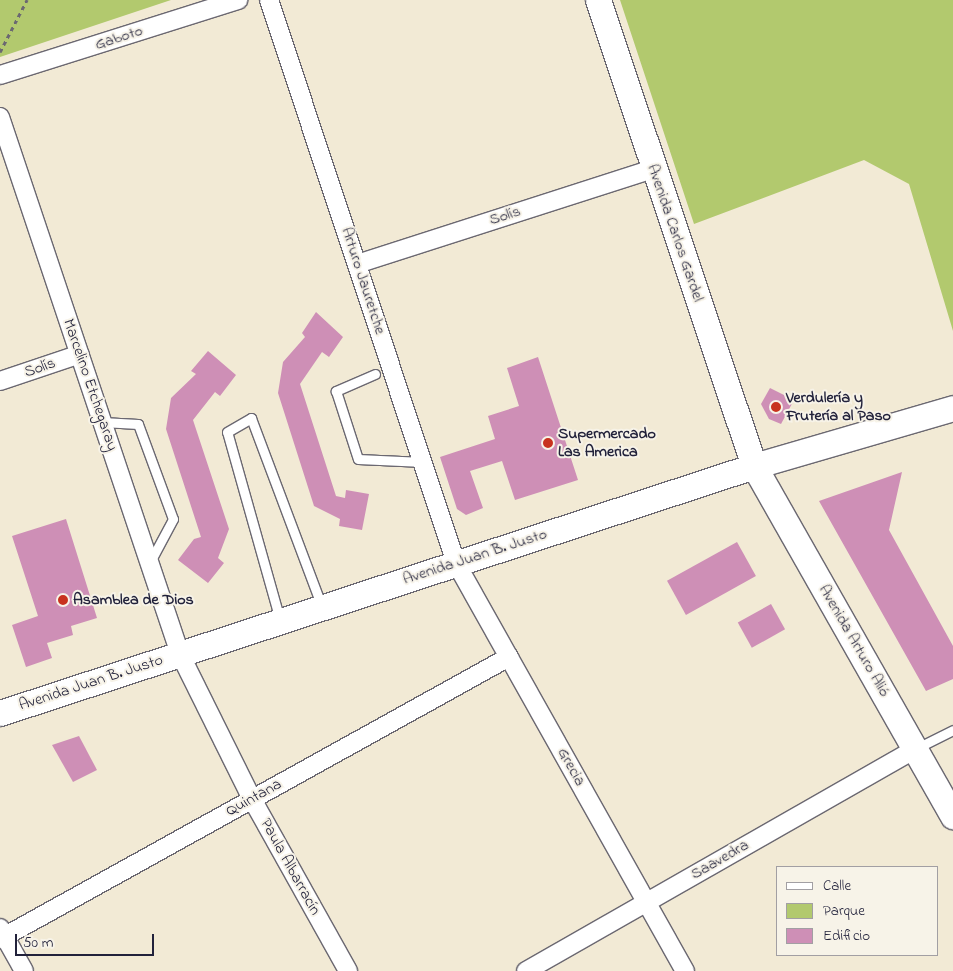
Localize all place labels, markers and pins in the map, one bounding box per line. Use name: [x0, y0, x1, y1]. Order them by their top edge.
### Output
place label: Verdulería y Frutería al Paso: [786, 388, 891, 426]
marker: Verdulería y Frutería al Paso: [770, 401, 782, 413]
place label: Supermercado Las America: [558, 424, 656, 462]
marker: Supermercado Las America: [542, 437, 554, 449]
place label: Asamblea de Dios: [73, 590, 194, 610]
marker: Asamblea de Dios: [57, 594, 69, 606]

